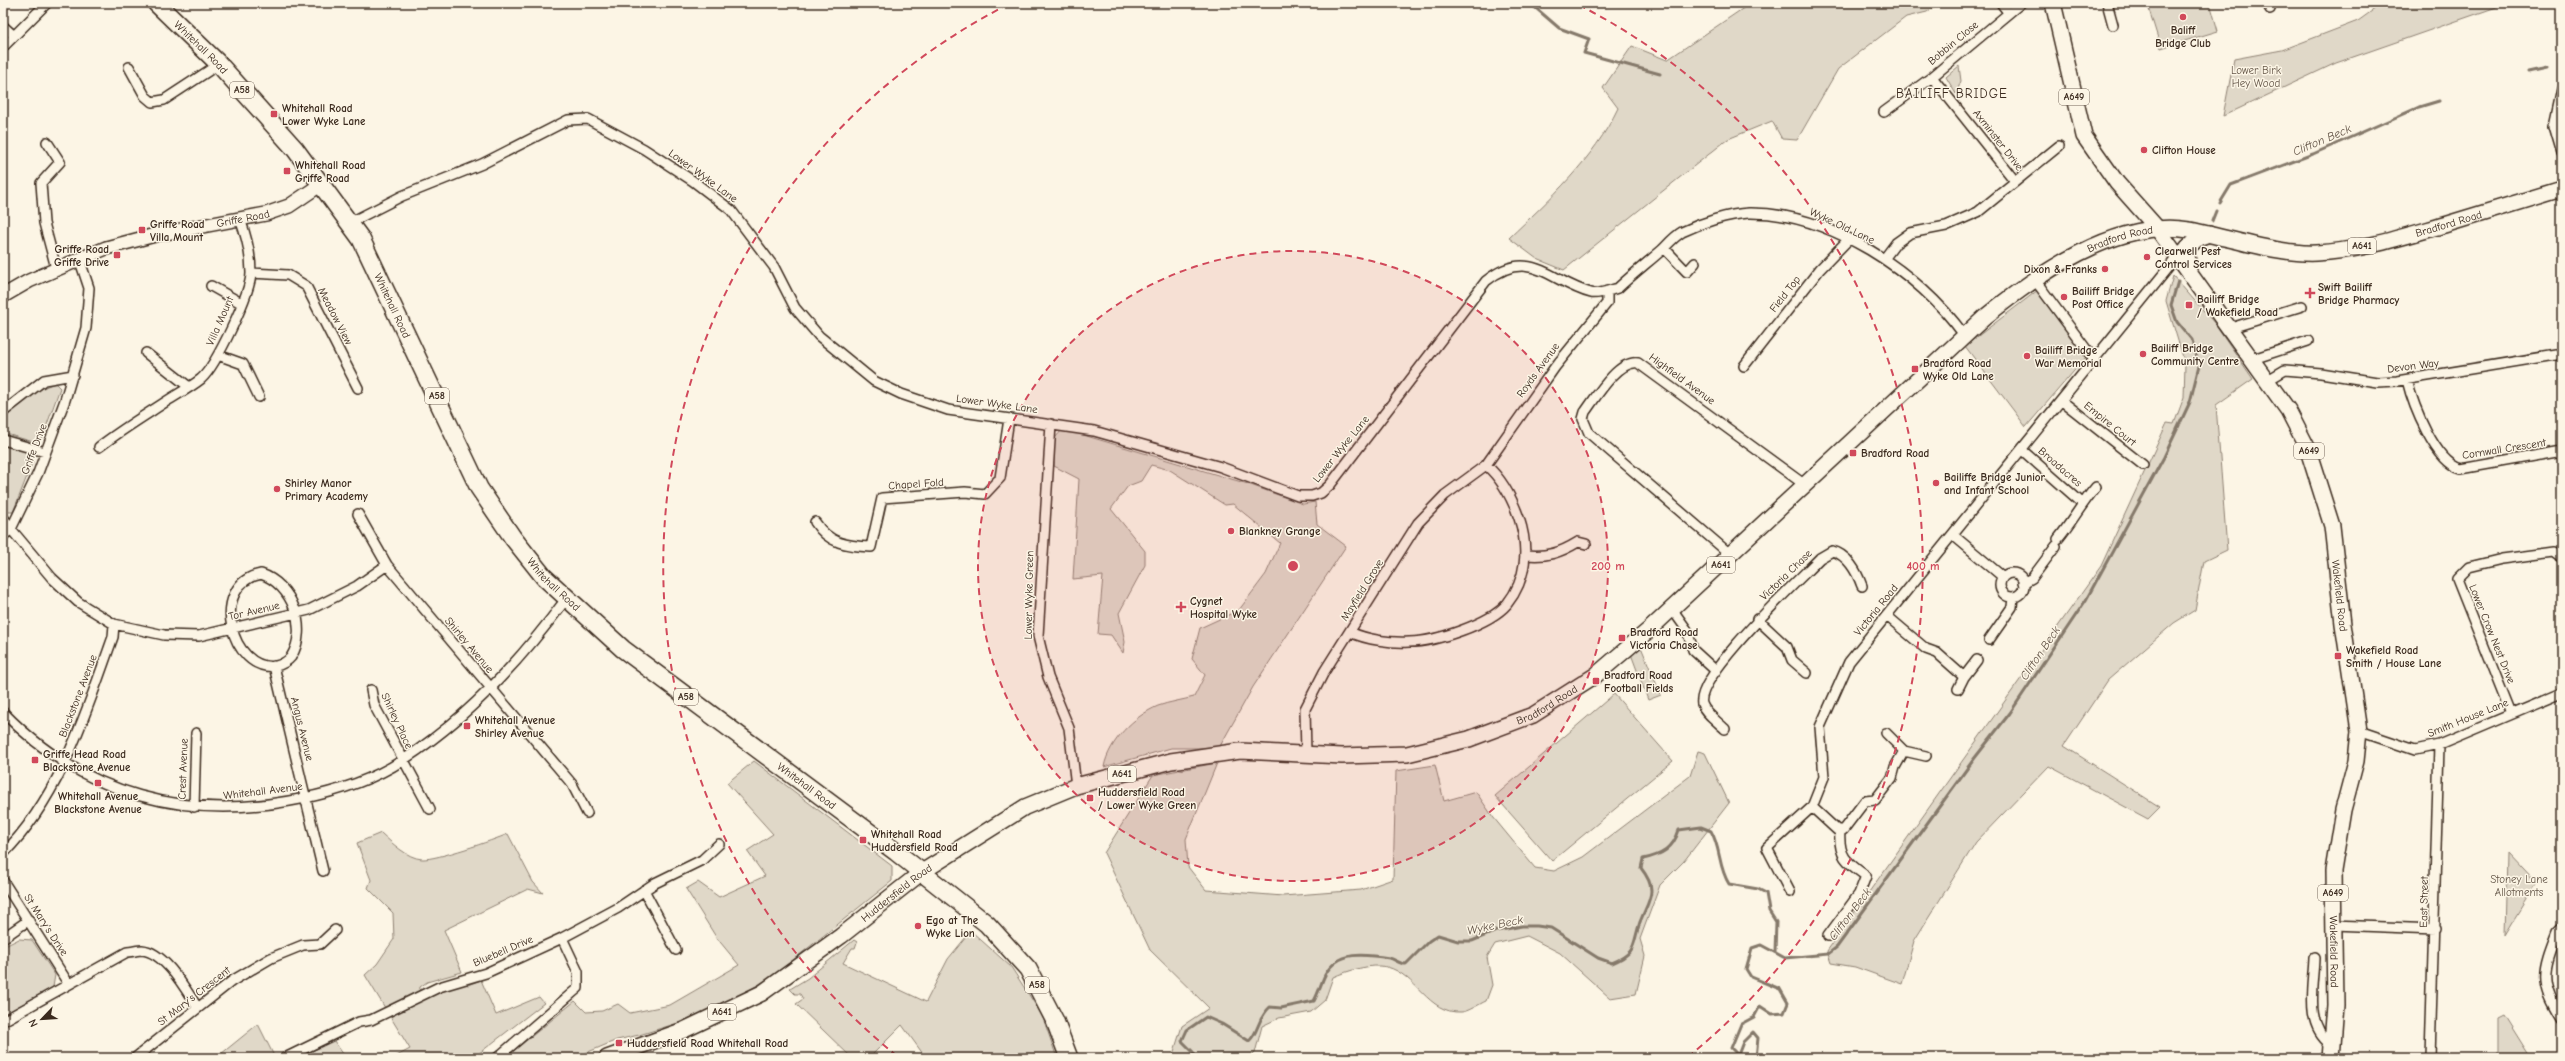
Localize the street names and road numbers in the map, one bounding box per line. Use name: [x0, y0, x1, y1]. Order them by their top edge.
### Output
street label: Whitehall Road: [172, 18, 231, 76]
street label: Bobbin Close: [1925, 18, 1981, 68]
road number: A58: [230, 82, 254, 98]
road number: A649: [2059, 89, 2089, 105]
street label: Axminster Drive: [1970, 107, 2026, 173]
street label: Lower Wyke Lane: [666, 147, 741, 206]
street label: Wyke Old Lane: [1807, 205, 1877, 247]
street label: Griffe Road: [215, 207, 271, 230]
street label: Bradford Road: [2414, 207, 2484, 239]
street label: Bradford Road: [2085, 223, 2154, 255]
road number: A641: [2348, 238, 2376, 254]
street label: Whitehall Road: [372, 271, 414, 340]
street label: Field Top: [1767, 273, 1803, 315]
street label: Meadow View: [315, 285, 355, 347]
street label: Villa Mount: [203, 294, 237, 348]
street label: Royds Avenue: [1514, 340, 1563, 400]
street label: Highfield Avenue: [1646, 351, 1718, 408]
street label: Devon Way: [2387, 356, 2440, 376]
road number: A58: [425, 388, 449, 404]
street label: Lower Wyke Lane: [955, 392, 1039, 416]
street label: Empire Court: [2081, 399, 2139, 449]
street label: Lower Wyke Lane: [1310, 413, 1372, 485]
street label: Griffe Drive: [18, 421, 50, 476]
street label: Cornwall Crescent: [2461, 436, 2548, 462]
road number: A649: [2294, 443, 2324, 459]
street label: Broadacres: [2036, 445, 2085, 490]
street label: Chapel Fold: [888, 476, 944, 492]
street label: Victoria Chase: [1757, 547, 1815, 603]
street label: Lower Wyke Green: [1022, 550, 1036, 640]
street label: Whitehall Road: [524, 555, 583, 614]
street label: Mayfield Grove: [1338, 556, 1386, 623]
road number: A641: [1707, 557, 1735, 573]
street label: Wakefield Road: [2329, 559, 2351, 632]
street label: Victoria Road: [1851, 582, 1901, 638]
street label: Lower Crow Nest Drive: [2466, 583, 2518, 686]
street label: Tor Avenue: [227, 599, 281, 623]
street label: Shirley Avenue: [442, 614, 496, 676]
street label: Blackstone Avenue: [56, 652, 100, 739]
street label: Bradford Road: [1514, 682, 1580, 727]
road number: A58: [674, 689, 698, 705]
street label: Shirley Place: [378, 691, 416, 752]
street label: Angus Avenue: [288, 696, 316, 763]
street label: Smith House Lane: [2426, 696, 2511, 740]
street label: Crest Avenue: [175, 738, 191, 800]
street label: Whitehall Road: [775, 759, 839, 812]
road number: A641: [1108, 766, 1136, 782]
street label: Whitehall Avenue: [223, 780, 304, 802]
street label: Huddersfield Road: [858, 861, 934, 924]
street label: East Street: [2417, 875, 2431, 928]
road number: A649: [2318, 885, 2348, 901]
street label: St Mary's Drive: [21, 892, 71, 959]
street label: Wakefield Road: [2327, 916, 2341, 988]
street label: Bluebell Drive: [471, 932, 535, 969]
street label: St Mary's Crescent: [155, 963, 234, 1028]
road number: A58: [1025, 977, 1049, 993]
road number: A641: [708, 1004, 736, 1020]

